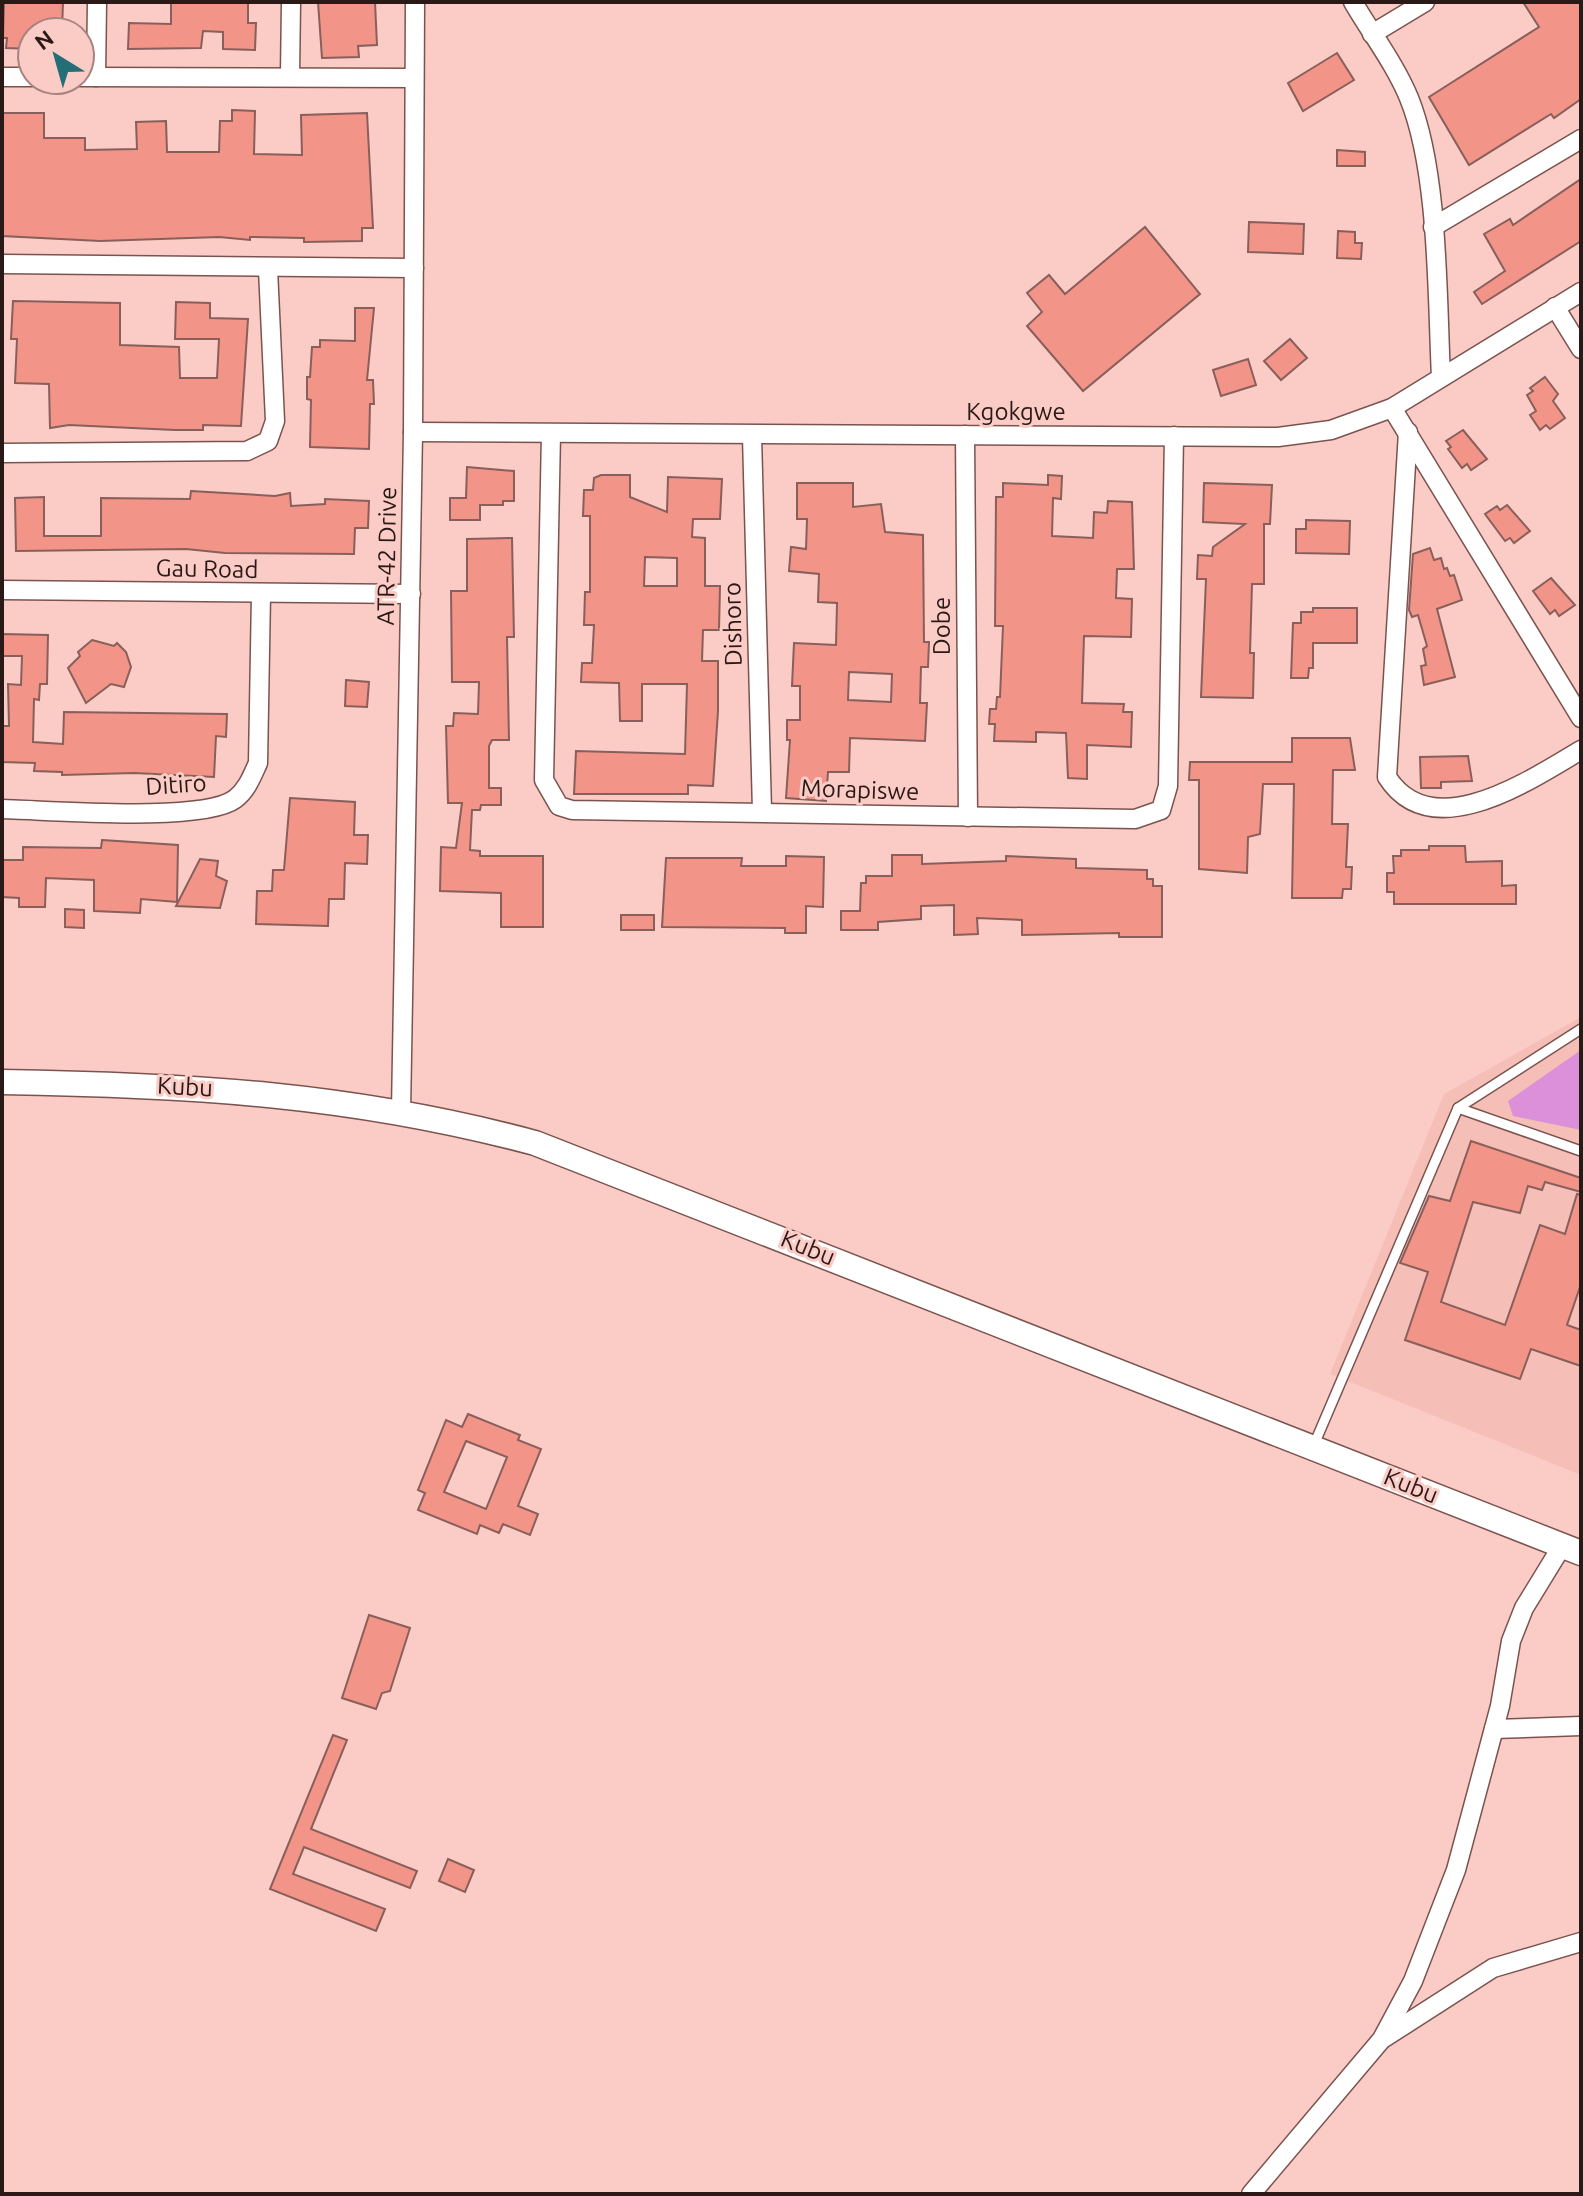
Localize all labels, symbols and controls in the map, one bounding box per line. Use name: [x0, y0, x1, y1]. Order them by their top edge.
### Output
north arrow: [16, 16, 96, 96]
text: N: [30, 25, 58, 55]
street label: Kgokgwe: [966, 398, 1066, 425]
street label: ATR-42 Drive: [372, 486, 401, 626]
street label: Gau Road: [155, 554, 259, 583]
street label: Dishoro: [718, 582, 747, 666]
street label: Dobe: [928, 597, 955, 655]
street label: Ditiro: [145, 769, 207, 800]
street label: Morapiswe: [800, 774, 920, 805]
street label: Kubu: [156, 1072, 214, 1101]
street label: Kubu: [777, 1225, 839, 1271]
street label: Kubu: [1380, 1463, 1442, 1509]

